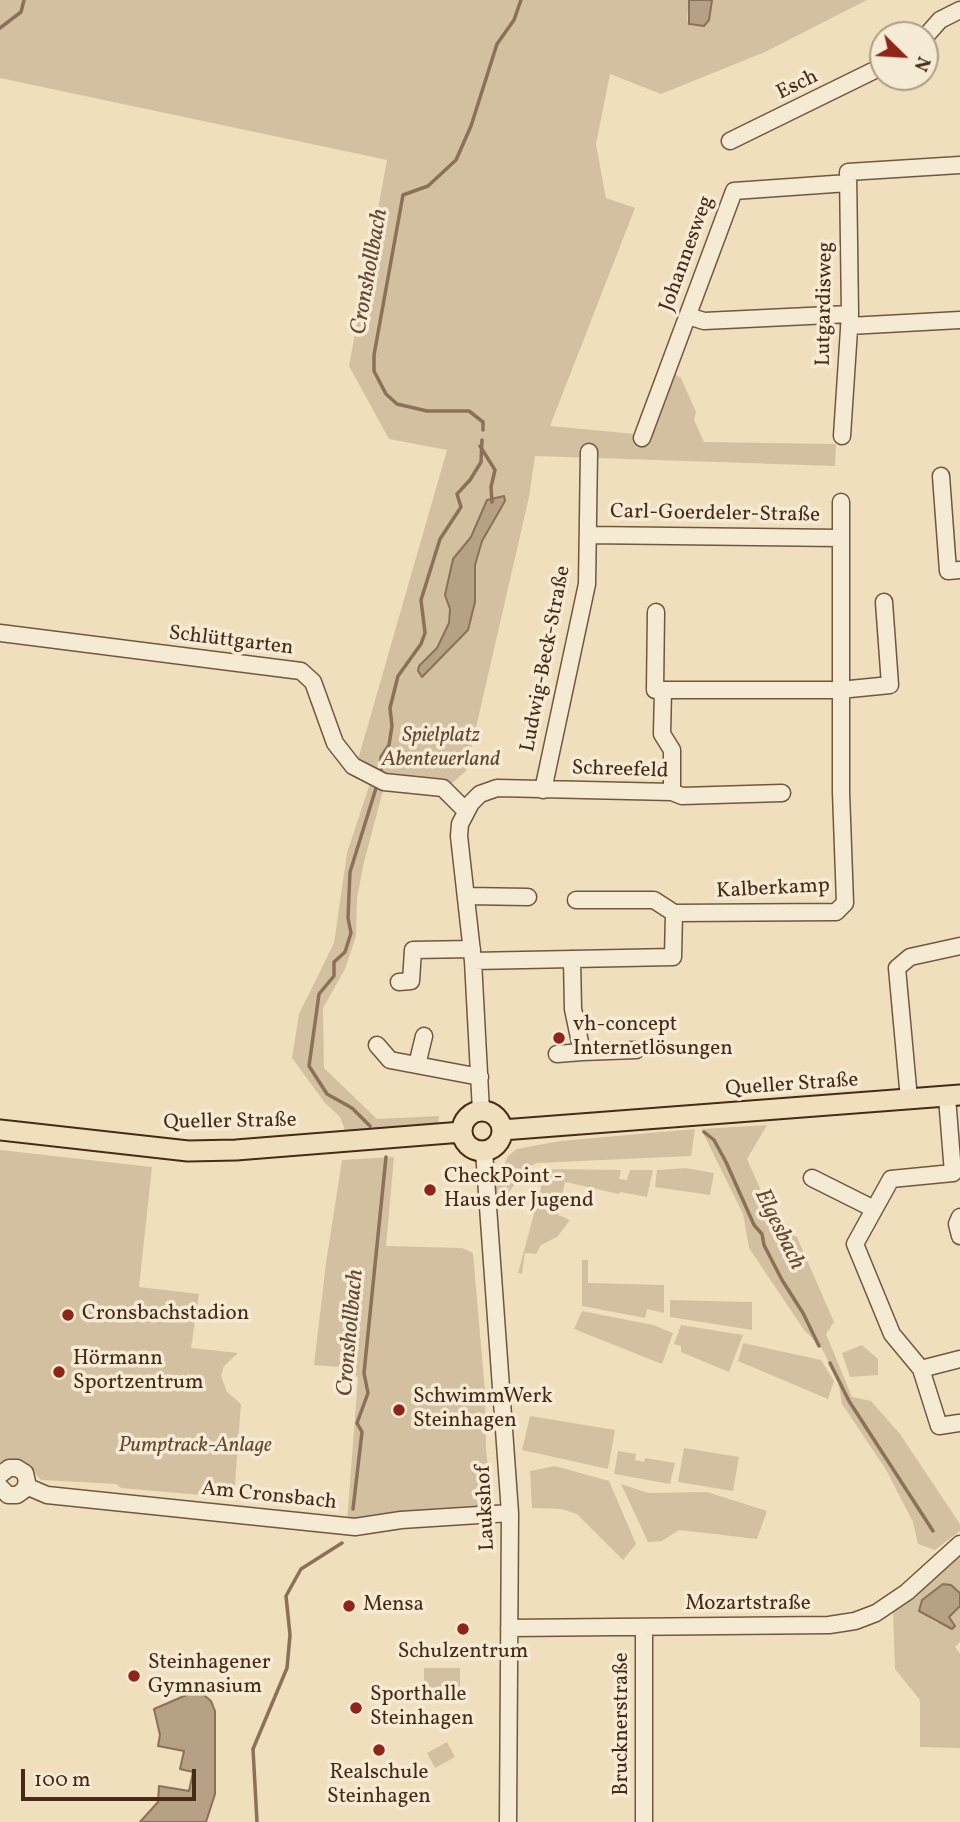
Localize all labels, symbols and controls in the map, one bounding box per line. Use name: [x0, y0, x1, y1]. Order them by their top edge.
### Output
north arrow: [869, 21, 939, 91]
text: N: [907, 52, 936, 75]
street label: Esch: [773, 65, 823, 107]
street label: Johannesweg: [655, 193, 721, 315]
water label: Cronshollbach: [346, 207, 396, 337]
street label: Lutgardisweg: [812, 242, 840, 366]
street label: Carl-Goerdeler-Straße: [610, 501, 820, 529]
street label: Ludwig-Beck-Straße: [517, 564, 577, 754]
street label: Schlüttgarten: [167, 622, 295, 662]
park label: Spielplatz Abenteuerland: [382, 724, 500, 774]
street label: Schreefeld: [571, 757, 669, 785]
street label: Kalberkamp: [716, 874, 830, 906]
place label: vh-concept Internetlösungen: [573, 1013, 733, 1063]
marker: vh-concept Internetlösungen: [551, 1030, 567, 1046]
street label: Queller Straße: [725, 1069, 859, 1103]
street label: Queller Straße: [163, 1109, 297, 1137]
place label: CheckPoint - Haus der Jugend: [444, 1165, 594, 1215]
marker: CheckPoint - Haus der Jugend: [422, 1182, 438, 1198]
water label: Elgesbach: [747, 1185, 809, 1275]
water label: Cronshollbach: [333, 1268, 371, 1398]
place label: Cronsbachstadion: [82, 1302, 249, 1328]
marker: Cronsbachstadion: [60, 1307, 76, 1323]
place label: Hörmann Sportzentrum: [73, 1347, 204, 1397]
marker: Hörmann Sportzentrum: [51, 1364, 67, 1380]
place label: SchwimmWerk Steinhagen: [413, 1385, 553, 1435]
marker: SchwimmWerk Steinhagen: [391, 1402, 407, 1418]
park label: Pumptrack-Anlage: [118, 1434, 272, 1460]
street label: Laukshof: [472, 1465, 502, 1551]
street label: Am Cronsbach: [200, 1477, 338, 1517]
street label: Mozartstraße: [685, 1592, 811, 1618]
place label: Mensa: [363, 1593, 424, 1619]
marker: Mensa: [341, 1598, 357, 1614]
marker: Schulzentrum: [455, 1621, 471, 1637]
place label: Schulzentrum: [398, 1640, 528, 1666]
place label: Steinhagener Gymnasium: [148, 1651, 271, 1701]
street label: Brucknerstraße: [610, 1652, 636, 1796]
marker: Steinhagener Gymnasium: [126, 1668, 142, 1684]
place label: Sporthalle Steinhagen: [370, 1683, 474, 1733]
marker: Sporthalle Steinhagen: [348, 1700, 364, 1716]
marker: Realschule Steinhagen: [371, 1742, 387, 1758]
scale bar: [24, 1756, 200, 1800]
place label: Realschule Steinhagen: [327, 1761, 431, 1811]
text: 100 m: [34, 1766, 91, 1795]

